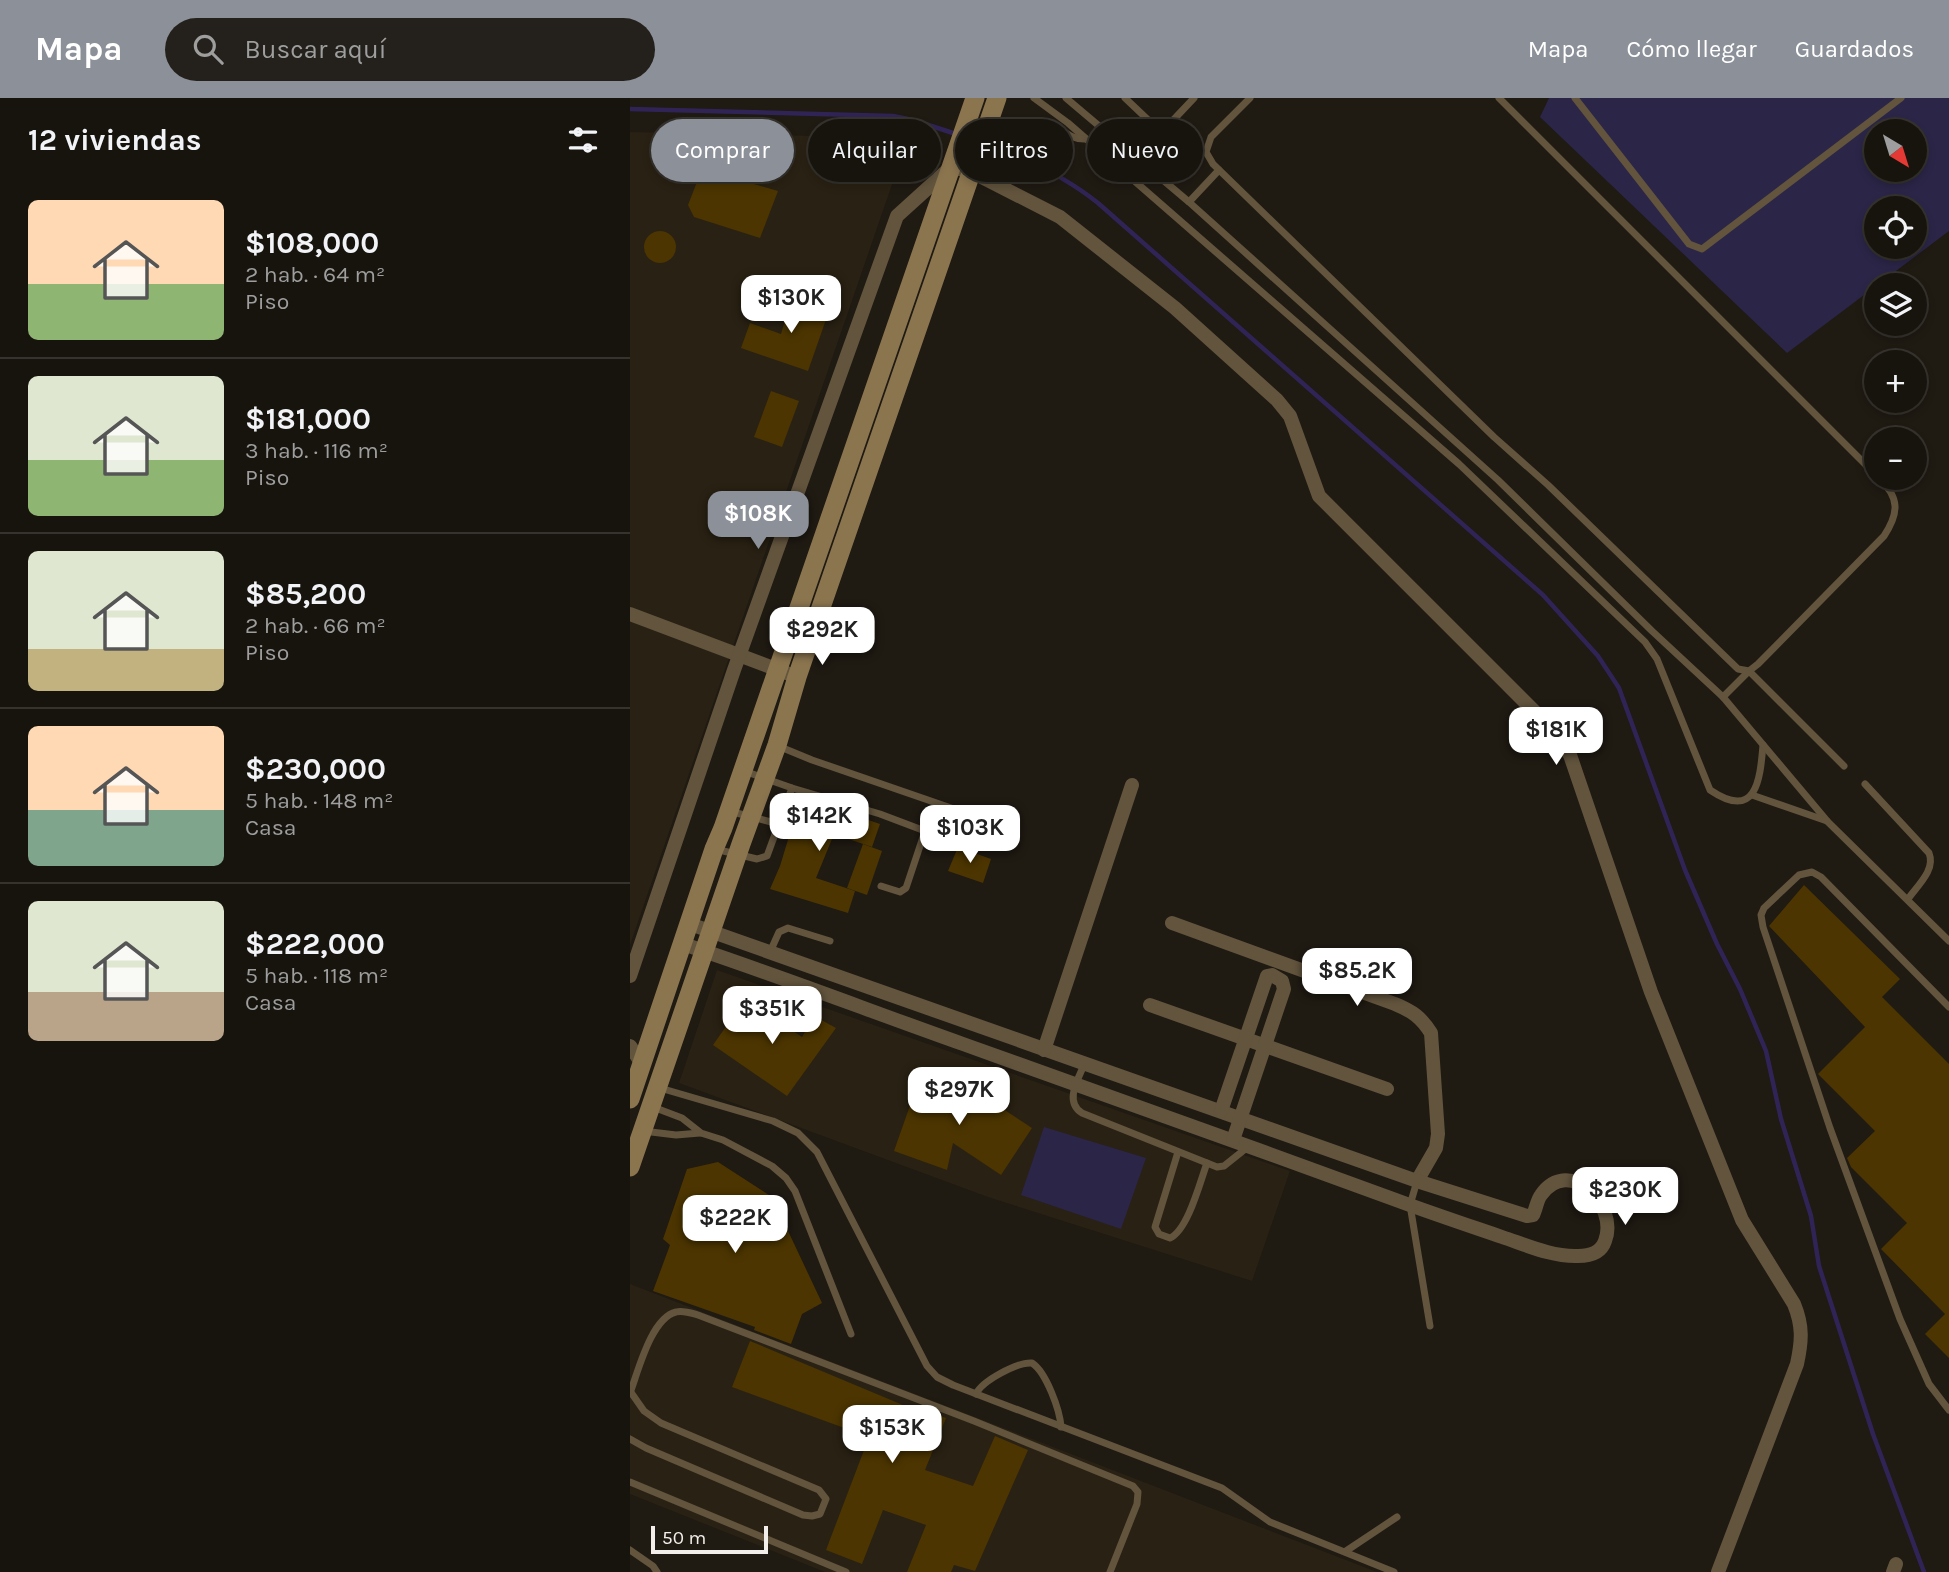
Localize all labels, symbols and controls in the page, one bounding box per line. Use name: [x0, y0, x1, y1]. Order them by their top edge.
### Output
search box: [165, 18, 655, 81]
text: Mapa: [35, 30, 123, 68]
icon: search: [189, 30, 227, 68]
text: Buscar aquí: [245, 34, 386, 65]
text: Mapa: [1528, 35, 1588, 63]
text: Cómo llegar: [1626, 35, 1757, 63]
text: Guardados: [1795, 35, 1914, 63]
chip: Comprar: [651, 119, 794, 182]
chip: Alquilar: [808, 119, 941, 182]
chip: Filtros: [955, 119, 1073, 182]
chip: Nuevo: [1087, 119, 1203, 182]
north arrow: [1864, 119, 1927, 182]
map controls: [1864, 119, 1927, 490]
icon: filters: [564, 121, 602, 159]
text: 12 viviendas: [28, 122, 202, 158]
button: locate: [1864, 196, 1927, 259]
text: $108,000: [245, 225, 379, 261]
icon: home: [84, 228, 168, 312]
text: 2 hab. · 64 m²: [245, 261, 385, 288]
button: layers: [1864, 273, 1927, 336]
pin: $130K: [742, 275, 840, 335]
text: $130K: [757, 284, 825, 311]
text: Piso: [245, 288, 289, 315]
button: +: [1864, 350, 1927, 413]
text: $181,000: [245, 401, 371, 437]
icon: home: [84, 404, 168, 488]
button: −: [1864, 427, 1927, 490]
text: 3 hab. · 116 m²: [245, 437, 388, 464]
text: Piso: [245, 464, 289, 491]
pin: $108K: [709, 491, 807, 551]
text: $108K: [724, 500, 792, 527]
text: $85,200: [245, 576, 366, 612]
icon: home: [84, 579, 168, 663]
pin: $292K: [773, 608, 871, 667]
text: 2 hab. · 66 m²: [245, 612, 386, 639]
text: $292K: [786, 616, 858, 643]
text: Piso: [245, 639, 289, 666]
pin: $181K: [1507, 708, 1605, 767]
text: $181K: [1525, 716, 1587, 743]
text: $230,000: [245, 751, 386, 787]
icon: home: [84, 754, 168, 838]
text: 5 hab. · 148 m²: [245, 787, 394, 814]
pin: $142K: [770, 794, 868, 853]
text: $142K: [786, 802, 852, 829]
pin: $103K: [921, 806, 1019, 865]
text: Casa: [245, 814, 297, 841]
text: $103K: [936, 814, 1004, 841]
text: $222,000: [245, 926, 385, 962]
icon: home: [84, 929, 168, 1013]
pin: $85.2K: [1300, 948, 1414, 1008]
text: $85.2K: [1318, 957, 1396, 984]
text: 5 hab. · 118 m²: [245, 962, 388, 989]
pin: $351K: [723, 986, 821, 1046]
text: Casa: [245, 989, 297, 1016]
text: $351K: [739, 995, 805, 1022]
pin: $297K: [910, 1068, 1008, 1127]
text: $297K: [924, 1076, 994, 1103]
pin: $230K: [1576, 1168, 1674, 1227]
text: $230K: [1588, 1176, 1662, 1203]
pin: $222K: [686, 1196, 784, 1255]
text: $222K: [699, 1204, 771, 1231]
pin: $153K: [843, 1406, 941, 1465]
text: $153K: [859, 1414, 925, 1441]
scale bar: [651, 1523, 768, 1555]
text: 50 m: [662, 1527, 706, 1549]

